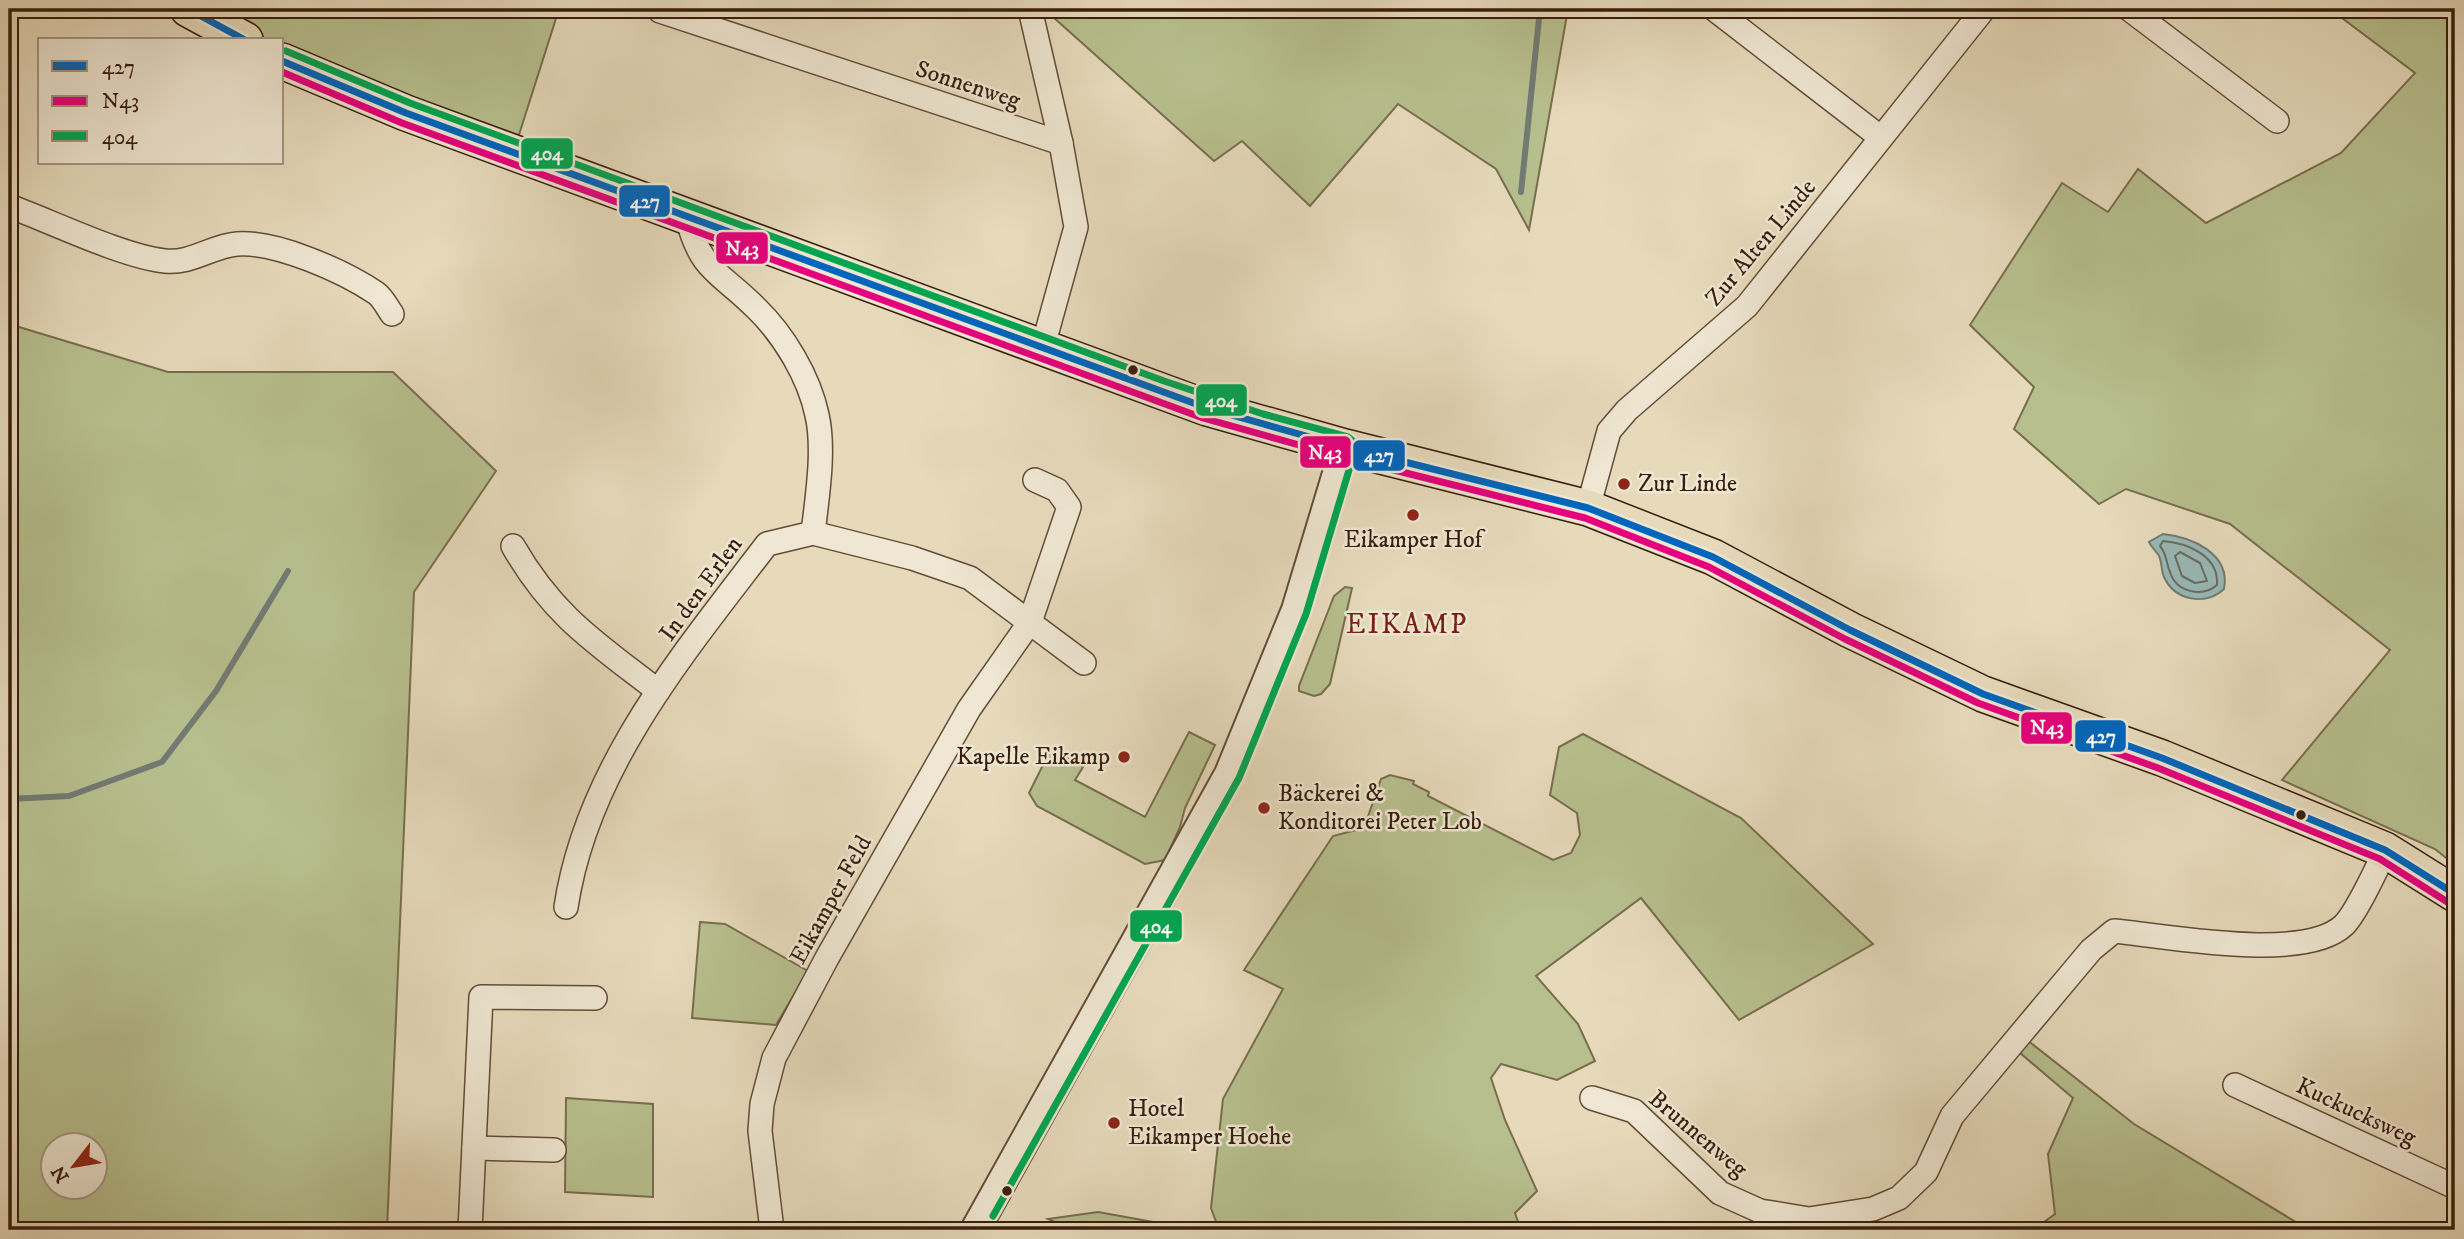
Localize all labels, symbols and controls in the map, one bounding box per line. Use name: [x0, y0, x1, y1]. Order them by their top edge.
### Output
legend: [38, 38, 284, 164]
street label: Sonnenweg: [912, 54, 1025, 116]
text: 427: [102, 55, 135, 81]
text: N43: [102, 89, 139, 115]
text: 404: [102, 125, 138, 151]
line badge: 404: [520, 137, 574, 170]
text: 404: [531, 143, 564, 166]
street label: Zur Alten Linde: [1699, 173, 1823, 313]
line badge: 427: [618, 184, 671, 218]
text: 427: [630, 191, 660, 214]
line badge: N43: [715, 231, 769, 265]
text: N43: [725, 238, 759, 261]
unlabelled marker: [1126, 363, 1140, 377]
line badge: 404: [1195, 383, 1248, 417]
text: 404: [1205, 390, 1238, 413]
line badge: N43: [1299, 435, 1352, 469]
line badge: 427: [1352, 439, 1406, 472]
text: N43: [1308, 442, 1342, 465]
text: 427: [1364, 445, 1394, 468]
place label: Zur Linde: [1638, 469, 1737, 499]
marker: Zur Linde: [1616, 476, 1632, 492]
marker: Eikamper Hof: [1405, 507, 1421, 523]
place label: Eikamper Hof: [1344, 525, 1486, 555]
street label: In den Erlen: [653, 530, 749, 647]
district label: EIKAMP: [1346, 607, 1468, 642]
line badge: N43: [2020, 711, 2073, 745]
text: N43: [2030, 717, 2064, 740]
line badge: 427: [2074, 719, 2127, 753]
text: 427: [2086, 726, 2116, 749]
place label: Kapelle Eikamp: [956, 742, 1110, 772]
marker: Kapelle Eikamp: [1116, 749, 1132, 765]
place label: Bäckerei & Konditorei Peter Lob: [1278, 779, 1482, 837]
marker: Bäckerei & Konditorei Peter Lob: [1256, 800, 1272, 816]
unlabelled marker: [2294, 808, 2308, 822]
street label: Eikamper Feld: [783, 830, 879, 970]
line badge: 404: [1129, 909, 1183, 943]
text: 404: [1140, 916, 1173, 939]
street label: Kuckucksweg: [2291, 1071, 2421, 1153]
street label: Brunnenweg: [1642, 1084, 1754, 1184]
place label: Hotel Eikamper Hoehe: [1128, 1094, 1291, 1152]
marker: Hotel Eikamper Hoehe: [1106, 1115, 1122, 1131]
north arrow: [38, 1130, 108, 1200]
text: N: [47, 1161, 75, 1187]
unlabelled marker: [1000, 1184, 1014, 1198]

